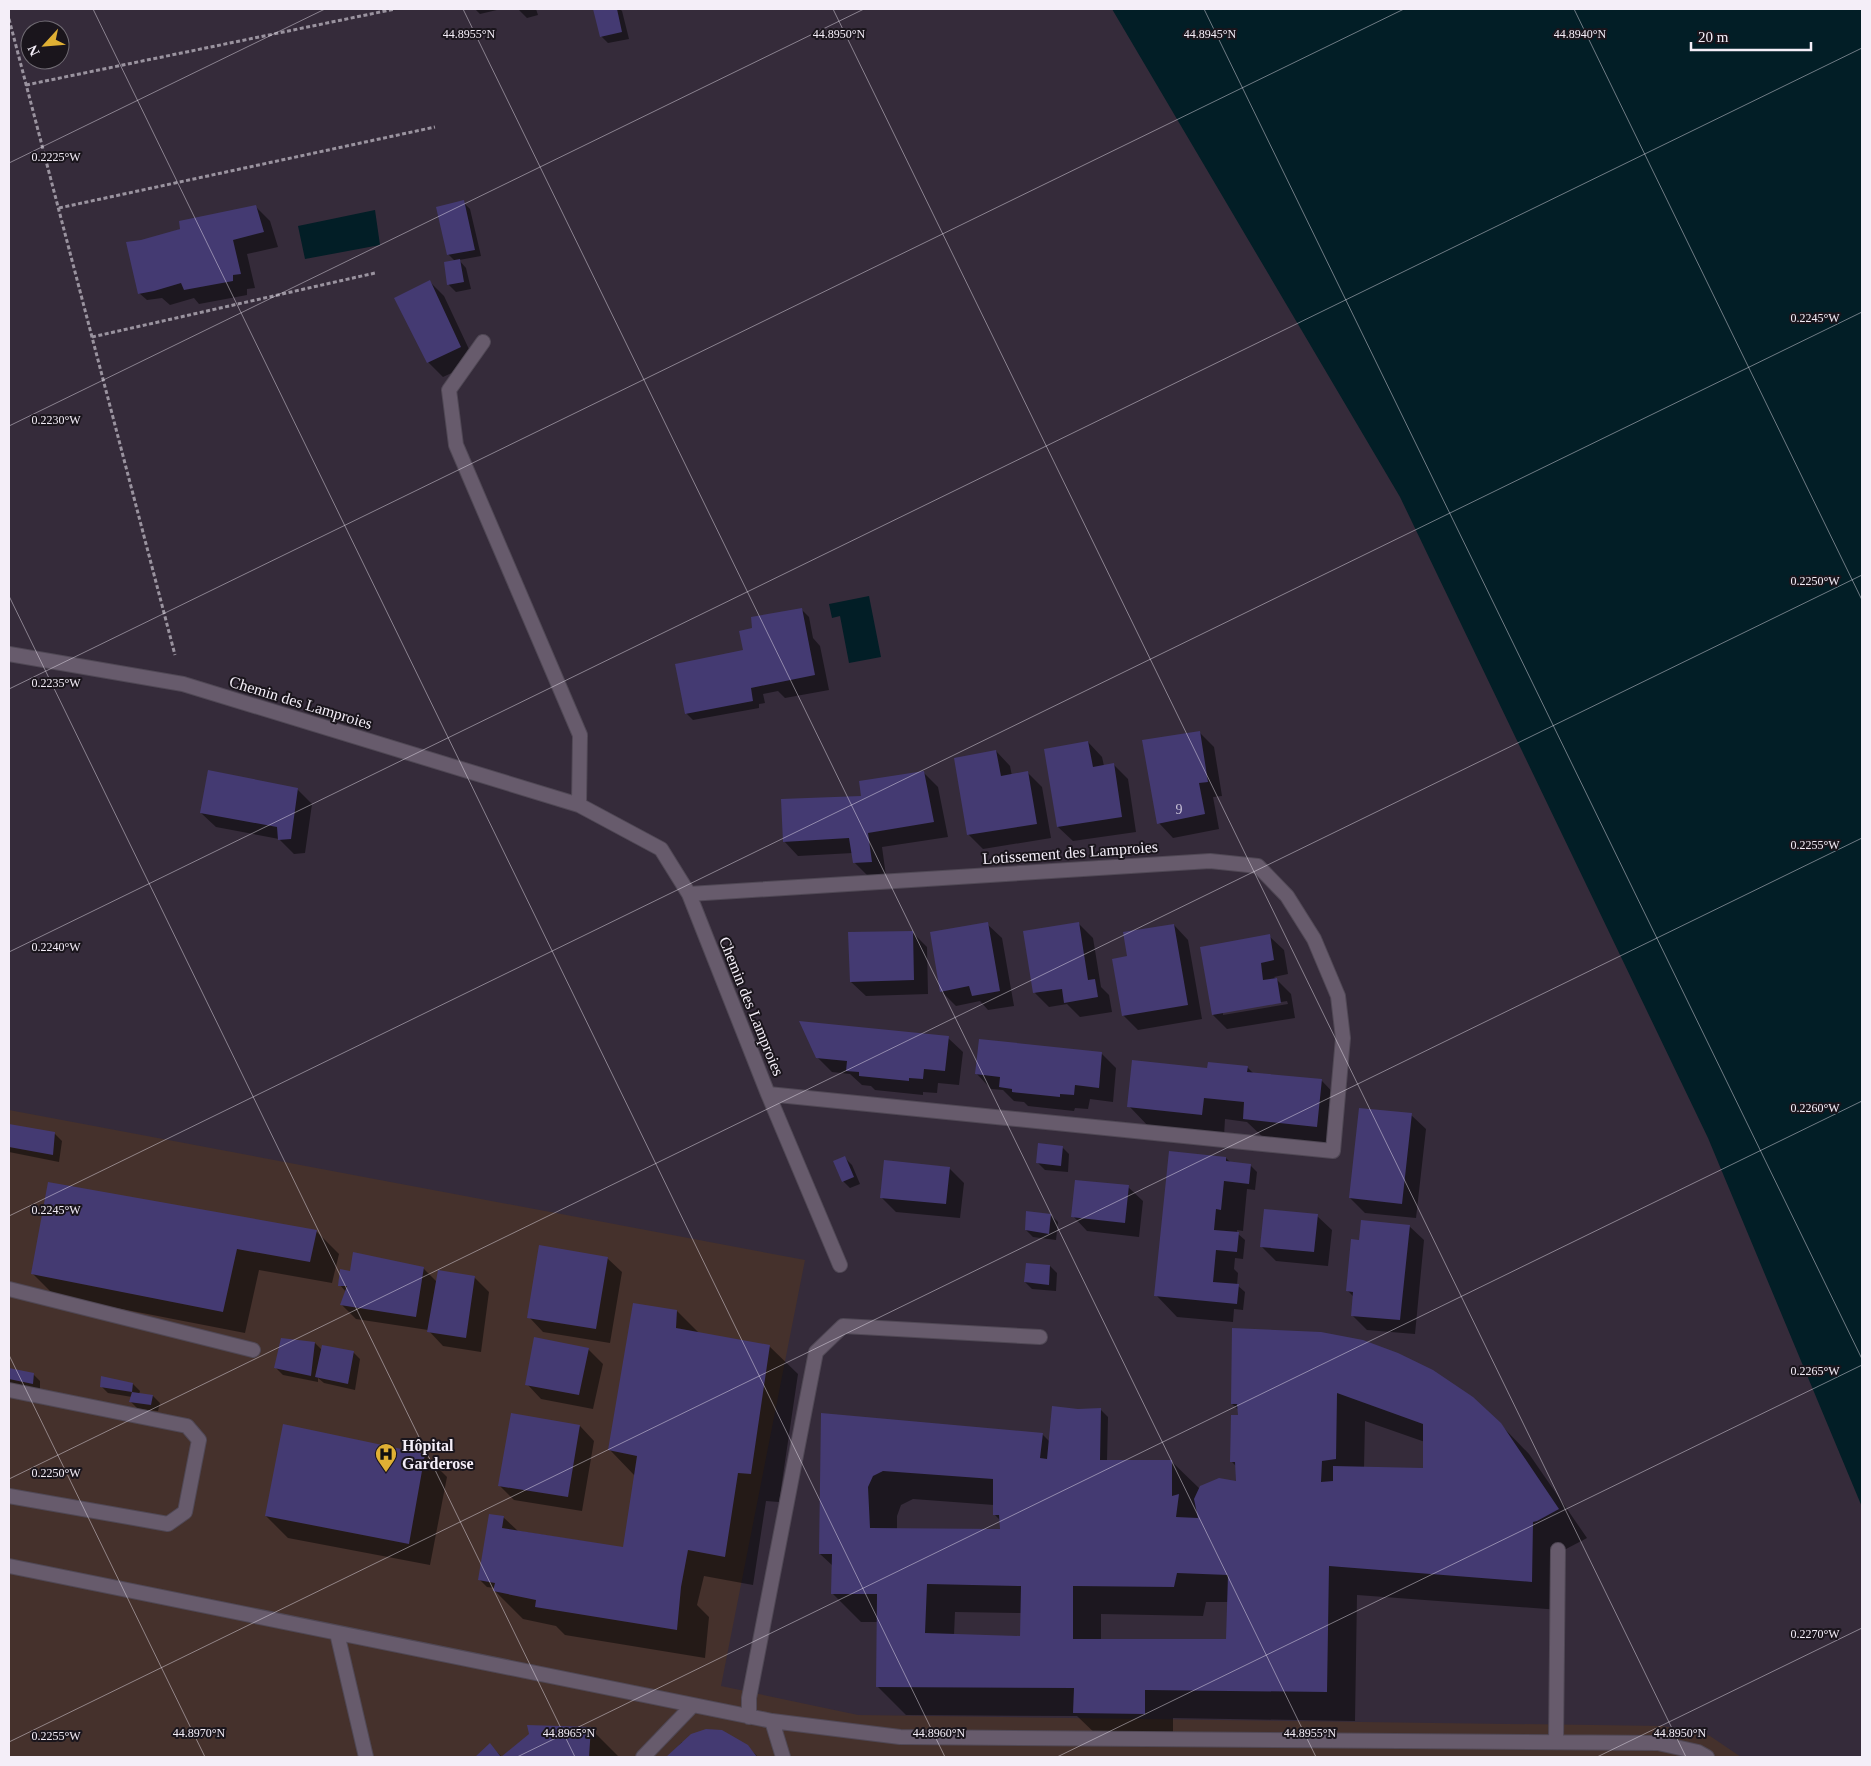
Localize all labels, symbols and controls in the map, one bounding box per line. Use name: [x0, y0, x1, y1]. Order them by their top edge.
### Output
north arrow: [20, 20, 70, 70]
scale bar: [1691, 20, 1811, 52]
text: 44.8955°N: [443, 27, 496, 41]
text: 44.8950°N: [813, 27, 866, 41]
text: 44.8945°N: [1184, 27, 1237, 41]
text: 44.8940°N: [1554, 27, 1607, 41]
text: 20 m: [1698, 29, 1729, 45]
text: N: [25, 43, 43, 58]
text: 0.2225°W: [31, 150, 81, 164]
text: 0.2245°W: [1790, 311, 1840, 325]
text: 0.2230°W: [31, 413, 81, 427]
text: 0.2250°W: [1790, 574, 1840, 588]
street label: Chemin des Lamproies: [227, 673, 374, 733]
text: 0.2235°W: [31, 676, 81, 690]
house number: 9: [1176, 802, 1183, 817]
street label: Lotissement des Lamproies: [982, 838, 1158, 868]
text: 0.2255°W: [1790, 838, 1840, 852]
street label: Chemin des Lamproies: [715, 934, 787, 1079]
text: 0.2240°W: [31, 940, 81, 954]
text: 0.2260°W: [1790, 1101, 1840, 1115]
text: 0.2245°W: [31, 1203, 81, 1217]
text: 0.2265°W: [1790, 1364, 1840, 1378]
place label: Hôpital Garderose: [402, 1437, 474, 1472]
hospital icon: Hôpital Garderose: [374, 1442, 398, 1473]
text: 0.2250°W: [31, 1466, 81, 1480]
text: 0.2270°W: [1790, 1627, 1840, 1641]
text: 44.8970°N: [173, 1726, 226, 1740]
text: 44.8965°N: [543, 1726, 596, 1740]
text: 44.8960°N: [913, 1726, 966, 1740]
text: 44.8955°N: [1284, 1726, 1337, 1740]
text: 44.8950°N: [1654, 1726, 1707, 1740]
text: 0.2255°W: [31, 1729, 81, 1743]

